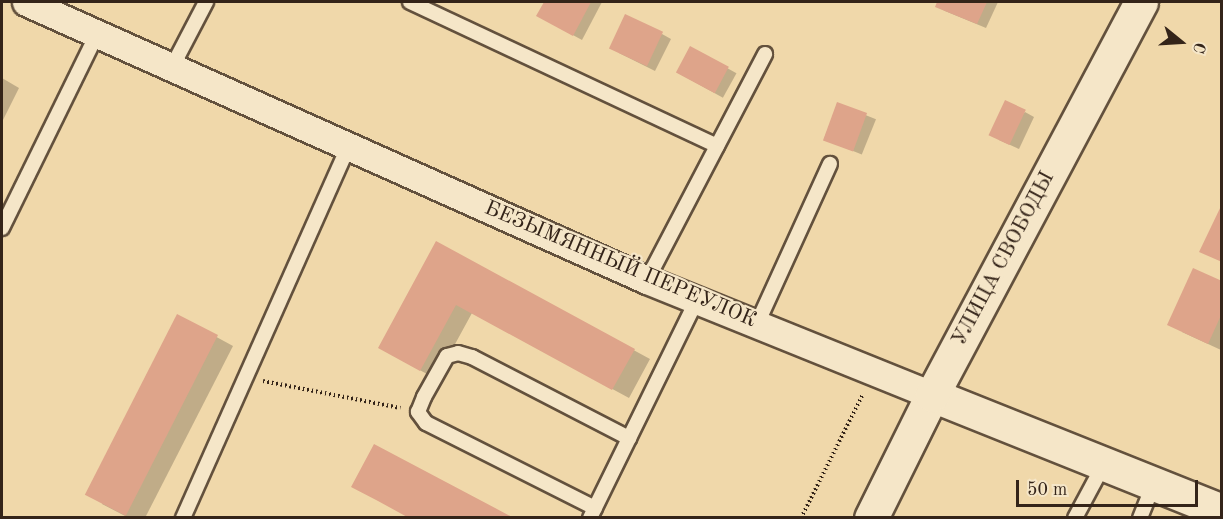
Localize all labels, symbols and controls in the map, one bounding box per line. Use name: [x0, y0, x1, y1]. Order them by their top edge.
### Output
north arrow: [1151, 12, 1211, 72]
text: С: [1189, 40, 1207, 55]
street label: УЛИЦА СВОБОДЫ: [947, 168, 1061, 350]
street label: БЕЗЫМЯННЫЙ ПЕРЕУЛОК: [480, 196, 760, 334]
scale bar: [1019, 468, 1200, 506]
text: 50 m: [1027, 481, 1067, 499]

